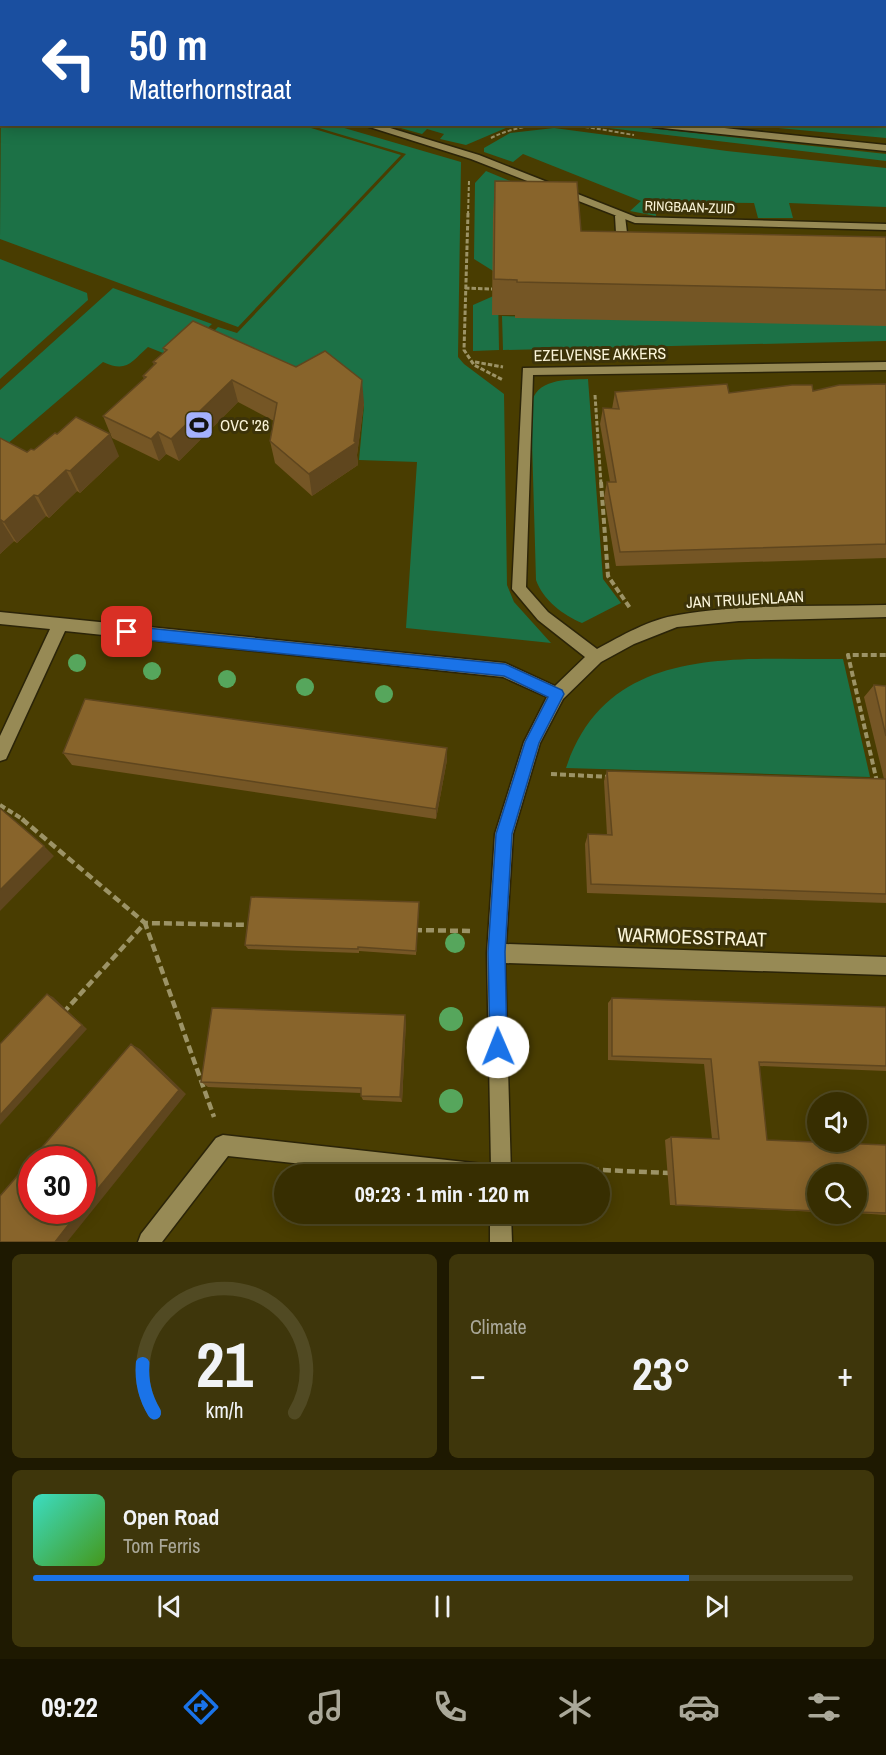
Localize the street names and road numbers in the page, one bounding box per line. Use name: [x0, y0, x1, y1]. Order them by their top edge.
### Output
street label: RINGBAAN-ZUID: [644, 196, 736, 218]
street label: EZELVENSE AKKERS: [534, 342, 667, 366]
street label: JAN TRUIJENLAAN: [686, 585, 804, 613]
street label: WARMOESSTRAAT: [617, 920, 767, 953]

